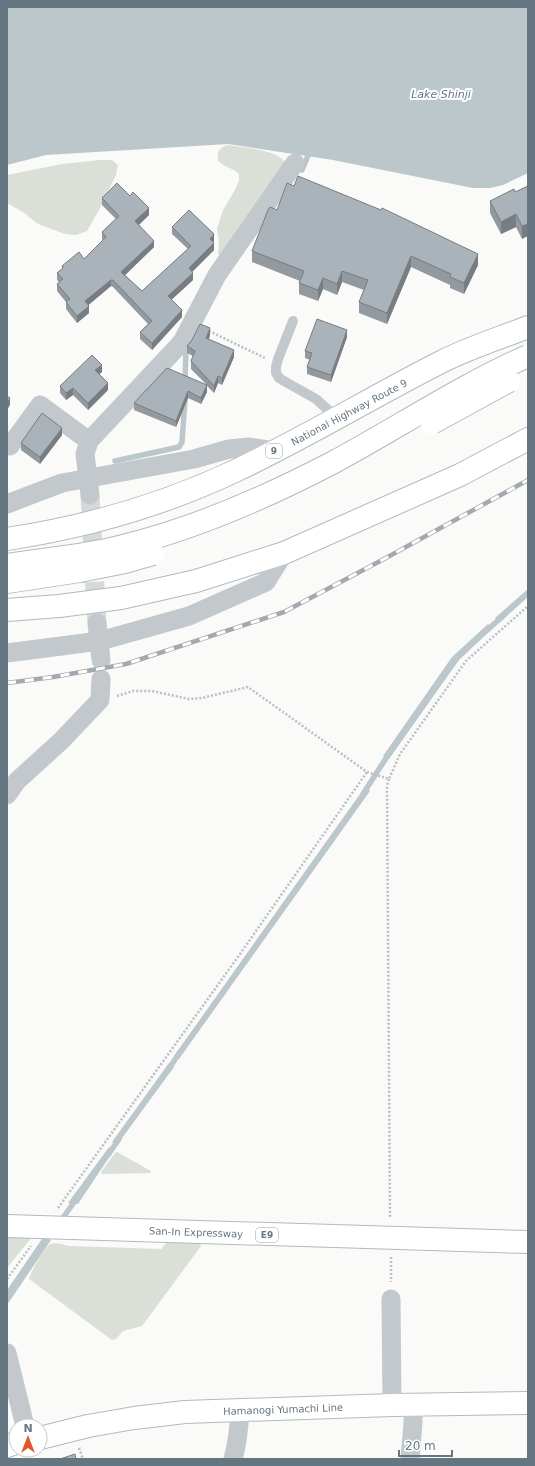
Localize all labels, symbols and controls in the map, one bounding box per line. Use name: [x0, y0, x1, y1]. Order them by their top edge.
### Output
water label: Lake Shinji: [411, 88, 471, 101]
street label: National Highway Route 9: [289, 377, 409, 448]
road number: 9: [266, 444, 282, 458]
street label: San-In Expressway: [149, 1225, 243, 1240]
road number: E9: [256, 1228, 278, 1242]
street label: Hamanogi Yumachi Line: [223, 1402, 343, 1417]
north arrow: [8, 1418, 48, 1458]
text: N: [23, 1422, 33, 1435]
scale bar: [399, 1432, 452, 1458]
text: 20 m: [405, 1439, 436, 1453]

